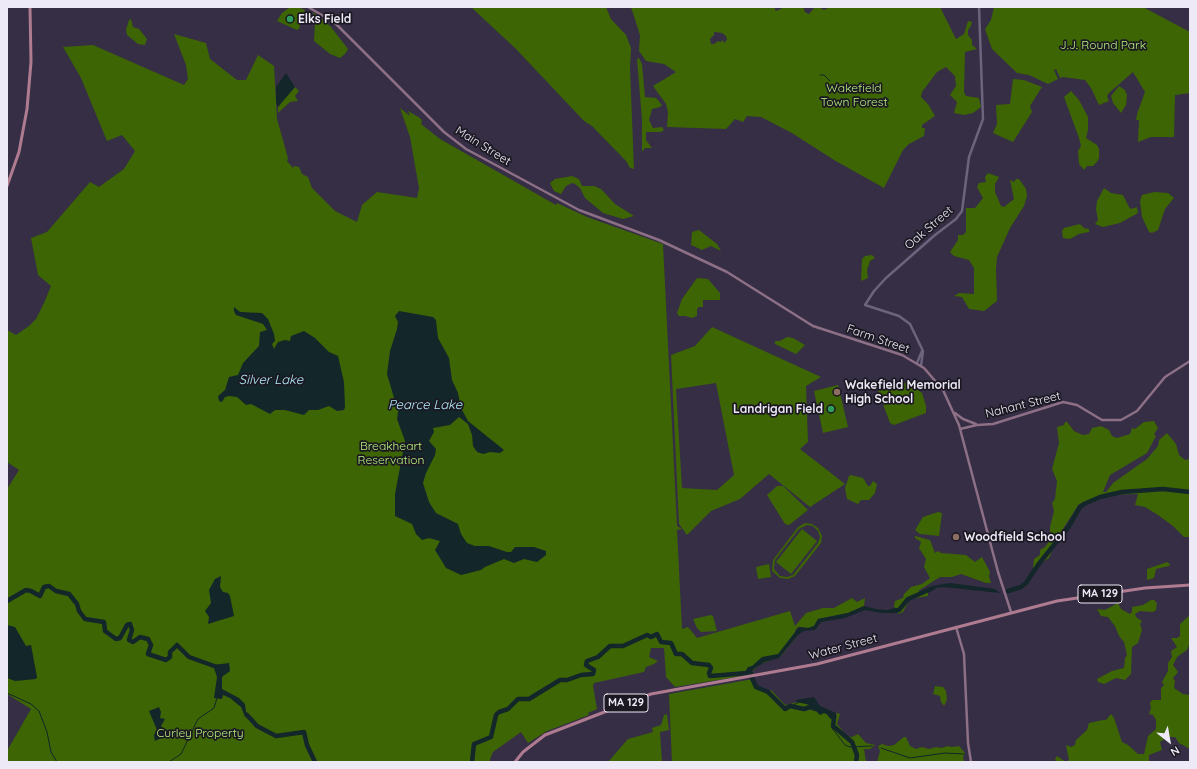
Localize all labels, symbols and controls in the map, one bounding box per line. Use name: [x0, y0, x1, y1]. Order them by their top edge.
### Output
place label: Elks Field: [298, 12, 351, 26]
marker: Elks Field: [285, 14, 295, 24]
park label: J.J. Round Park: [1060, 38, 1146, 52]
park label: Wakefield Town Forest: [821, 81, 887, 109]
street label: Main Street: [453, 123, 513, 169]
street label: Oak Street: [902, 203, 956, 253]
street label: Farm Street: [845, 322, 911, 356]
water label: Silver Lake: [239, 372, 303, 388]
place label: Wakefield Memorial High School: [845, 378, 961, 406]
marker: Wakefield Memorial High School: [832, 387, 842, 397]
street label: Nahant Street: [984, 389, 1062, 421]
water label: Pearce Lake: [388, 397, 462, 413]
place label: Landrigan Field: [733, 402, 823, 416]
marker: Landrigan Field: [826, 404, 836, 414]
park label: Breakheart Reservation: [358, 439, 424, 467]
place label: Woodfield School: [964, 530, 1065, 544]
marker: Woodfield School: [951, 532, 961, 542]
road number: MA 129: [1078, 585, 1122, 603]
street label: Water Street: [807, 631, 879, 663]
road number: MA 129: [604, 694, 648, 712]
north arrow: [1149, 721, 1189, 761]
park label: Curley Property: [156, 726, 244, 740]
text: N: [1168, 743, 1182, 759]

